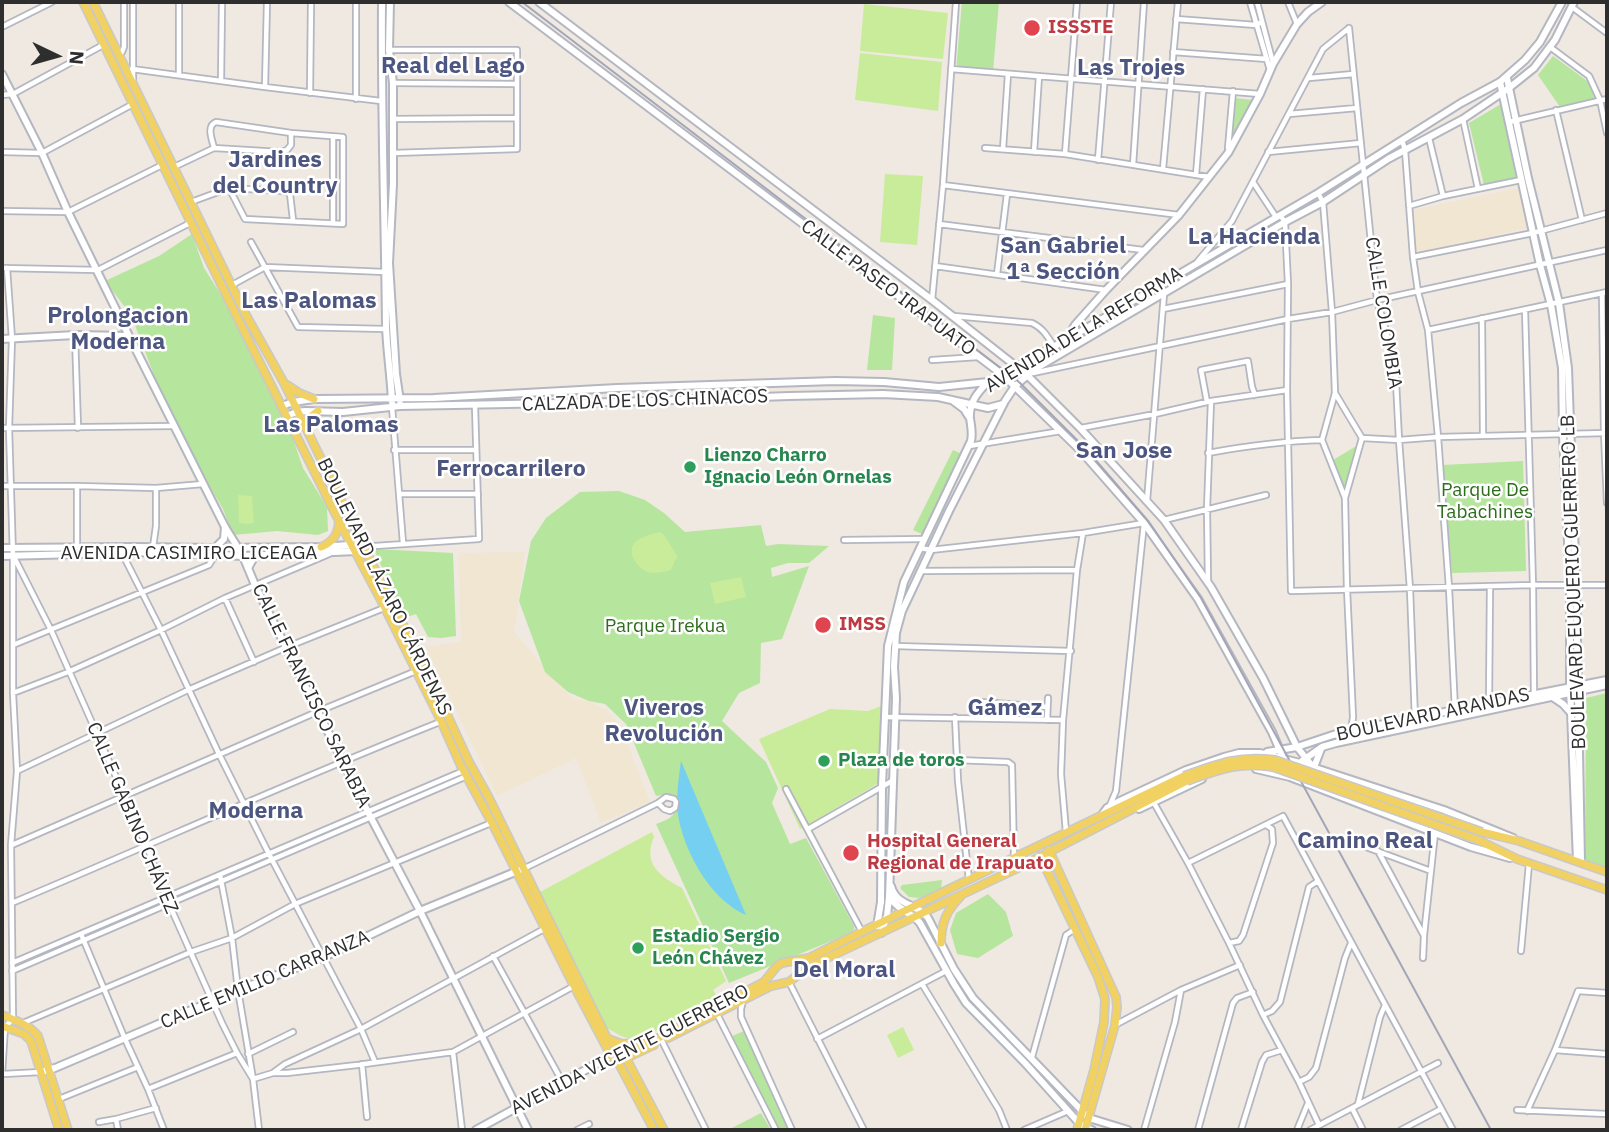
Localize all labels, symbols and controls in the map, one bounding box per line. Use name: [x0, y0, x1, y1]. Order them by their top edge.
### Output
place label: ISSSTE: [1048, 17, 1113, 39]
marker: ISSSTE: [1022, 18, 1042, 38]
north arrow: [21, 21, 91, 91]
text: N: [64, 50, 89, 66]
district label: Real del Lago: [381, 52, 525, 80]
district label: Las Trojes: [1077, 54, 1185, 82]
district label: Jardines del Country: [212, 146, 338, 200]
street label: CALLE PASEO IRAPUATO: [796, 215, 980, 361]
district label: La Hacienda: [1188, 223, 1320, 251]
district label: San Gabriel 1ª Sección: [1000, 232, 1126, 286]
street label: CALLE COLOMBIA: [1360, 235, 1406, 391]
street label: AVENIDA DE LA REFORMA: [981, 262, 1187, 398]
district label: Las Palomas: [241, 287, 377, 315]
district label: Prolongacion Moderna: [47, 302, 189, 356]
street label: CALZADA DE LOS CHINACOS: [522, 385, 768, 417]
district label: Las Palomas: [263, 411, 399, 439]
street label: BOULEVARD EUQUERIO GUERRERO LB: [1557, 414, 1591, 750]
district label: San Jose: [1076, 437, 1172, 465]
place label: Lienzo Charro Ignacio León Ornelas: [704, 445, 892, 489]
street label: BOULEVARD LÁZARO CÁRDENAS: [312, 455, 456, 719]
district label: Ferrocarrilero: [436, 455, 586, 483]
marker: Lienzo Charro Ignacio León Ornelas: [682, 459, 698, 475]
park label: Parque De Tabachines: [1437, 480, 1533, 524]
street label: AVENIDA CASIMIRO LICEAGA: [60, 543, 318, 565]
street label: CALLE FRANCISCO SARABIA: [247, 580, 375, 812]
place label: IMSS: [839, 614, 886, 636]
marker: IMSS: [813, 615, 833, 635]
park label: Parque Irekua: [605, 616, 725, 638]
street label: BOULEVARD ARANDAS: [1334, 683, 1532, 747]
district label: Viveros Revolución: [605, 694, 723, 748]
district label: Gámez: [968, 694, 1042, 722]
street label: CALLE GABINO CHÁVEZ: [81, 719, 183, 917]
place label: Plaza de toros: [838, 750, 965, 772]
marker: Plaza de toros: [816, 753, 832, 769]
district label: Moderna: [209, 797, 303, 825]
district label: Camino Real: [1297, 827, 1433, 855]
place label: Hospital General Regional de Irapuato: [867, 831, 1054, 875]
marker: Hospital General Regional de Irapuato: [841, 843, 861, 863]
street label: CALLE EMILIO CARRANZA: [157, 926, 373, 1034]
place label: Estadio Sergio León Chávez: [652, 926, 780, 970]
marker: Estadio Sergio León Chávez: [630, 940, 646, 956]
district label: Del Moral: [793, 956, 895, 984]
street label: AVENIDA VICENTE GUERRERO: [507, 980, 753, 1120]

